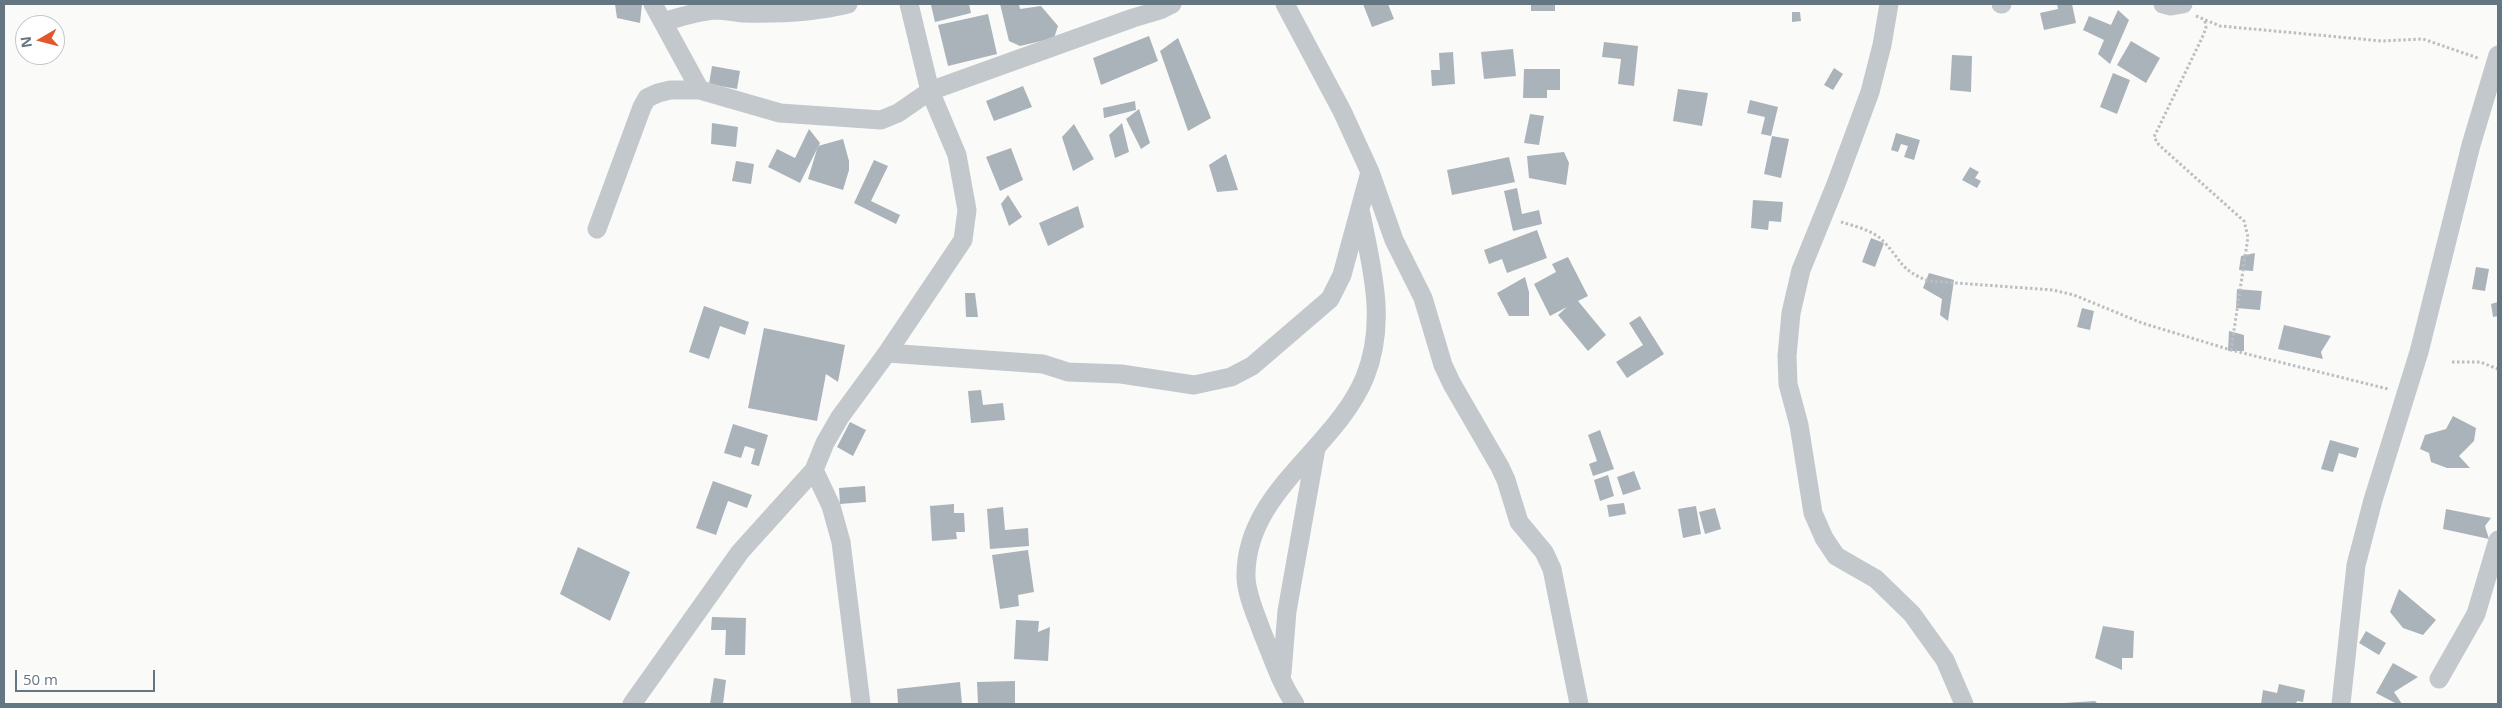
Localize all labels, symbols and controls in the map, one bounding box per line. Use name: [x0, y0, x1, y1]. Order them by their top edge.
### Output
north arrow: [15, 15, 65, 65]
text: N: [15, 35, 36, 49]
scale bar: [18, 660, 158, 692]
text: 50 m: [23, 669, 58, 689]

